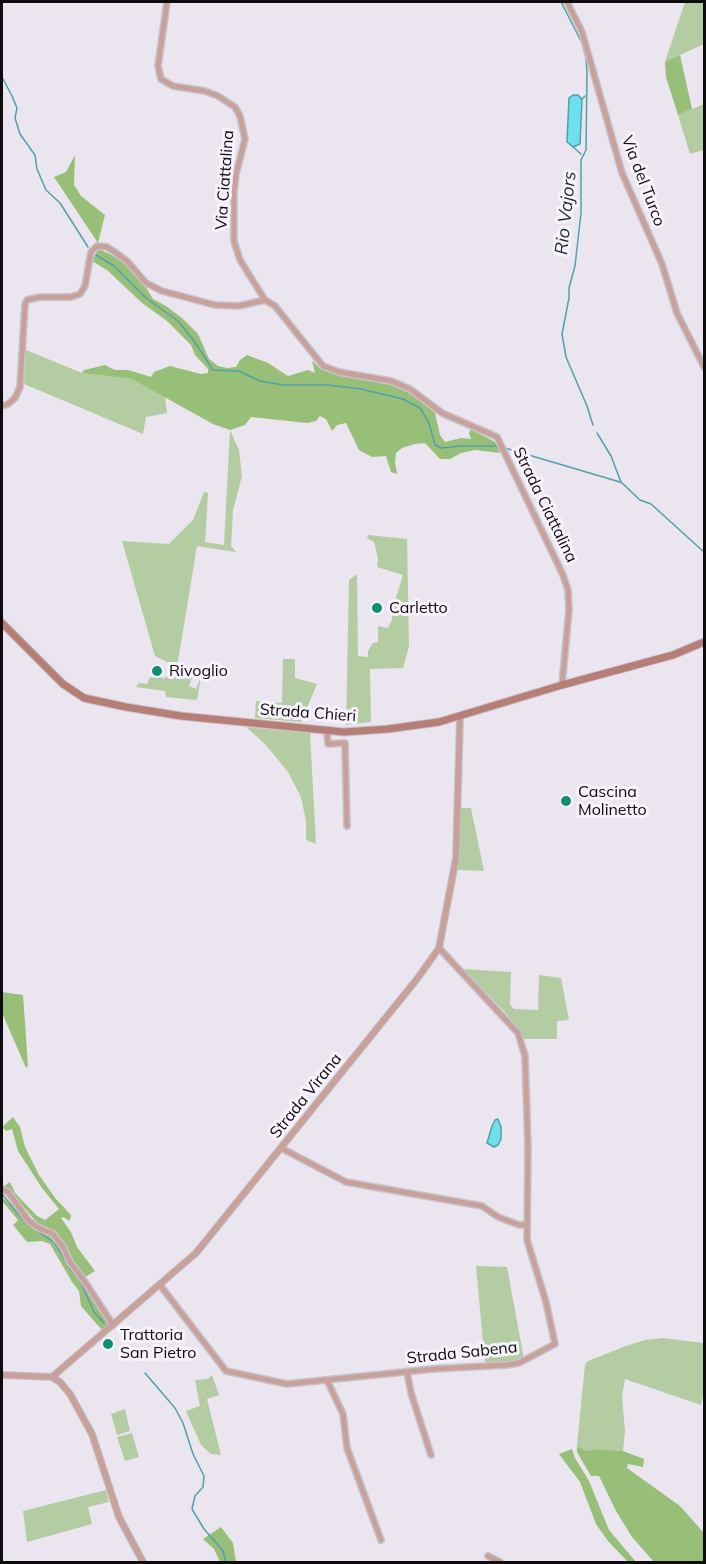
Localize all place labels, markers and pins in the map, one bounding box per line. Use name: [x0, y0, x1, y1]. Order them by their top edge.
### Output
place label: Carletto: [389, 598, 448, 618]
marker: Carletto: [370, 601, 384, 615]
place label: Rivoglio: [169, 661, 228, 681]
marker: Rivoglio: [150, 664, 164, 678]
place label: Cascina Molinetto: [578, 782, 647, 820]
marker: Cascina Molinetto: [559, 794, 573, 808]
place label: Trattoria San Pietro: [120, 1325, 196, 1363]
marker: Trattoria San Pietro: [101, 1337, 115, 1351]

